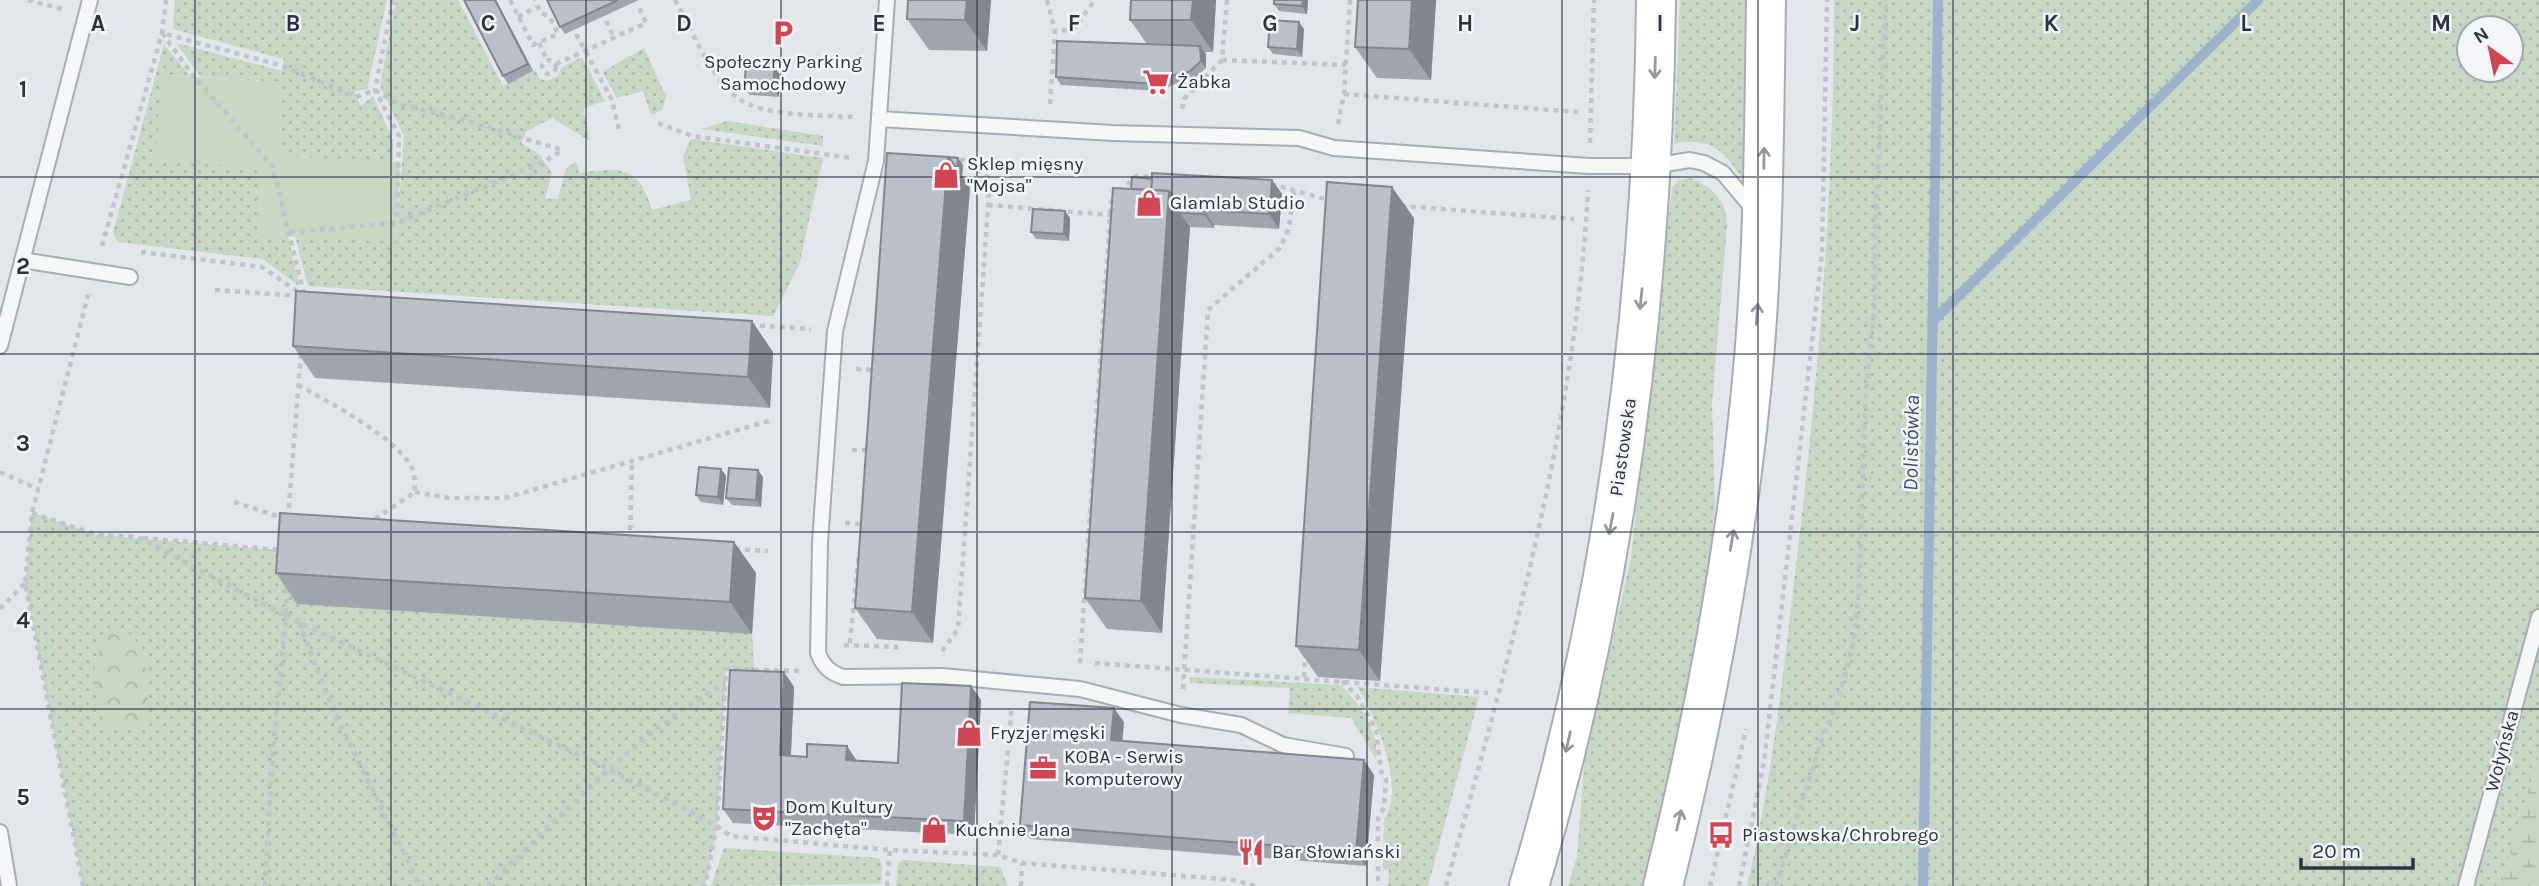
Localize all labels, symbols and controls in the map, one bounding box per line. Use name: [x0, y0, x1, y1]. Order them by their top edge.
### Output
text: A: [91, 10, 105, 37]
text: B: [286, 10, 300, 37]
text: C: [481, 10, 495, 37]
text: D: [676, 10, 692, 37]
text: E: [872, 10, 886, 37]
text: F: [1068, 10, 1080, 37]
text: G: [1262, 10, 1278, 37]
text: H: [1457, 10, 1473, 37]
text: I: [1656, 10, 1664, 37]
text: J: [1850, 10, 1860, 37]
text: K: [2043, 10, 2059, 37]
text: L: [2240, 10, 2252, 37]
text: M: [2431, 10, 2451, 37]
north arrow: [2455, 14, 2525, 84]
parking icon: Społeczny Parking Samochodowy: [768, 18, 798, 48]
text: N: [2470, 23, 2493, 49]
place label: Społeczny Parking Samochodowy: [704, 51, 862, 95]
one-way arrow: [1649, 56, 1662, 79]
supermarket icon: Żabka: [1141, 67, 1171, 97]
place label: Żabka: [1177, 71, 1231, 93]
text: 1: [19, 76, 27, 103]
one-way arrow: [1757, 147, 1770, 170]
place label: Sklep mięsny "Mojsa": [967, 153, 1084, 197]
shop icon: Sklep mięsny "Mojsa": [931, 160, 961, 190]
shop icon: Glamlab Studio: [1134, 188, 1164, 218]
place label: Glamlab Studio: [1170, 192, 1305, 214]
text: 2: [16, 253, 30, 280]
one-way arrow: [1634, 287, 1647, 310]
one-way arrow: [1751, 304, 1764, 326]
water label: Dolistówka: [1898, 395, 1924, 491]
street label: Piastowska: [1605, 396, 1641, 498]
text: 3: [16, 430, 30, 457]
one-way arrow: [1604, 513, 1618, 535]
one-way arrow: [1726, 529, 1739, 552]
text: 4: [16, 607, 30, 634]
street label: Wołyńska: [2481, 708, 2523, 794]
shop icon: Fryzjer męski: [954, 718, 984, 748]
place label: Fryzjer męski: [990, 722, 1106, 744]
one-way arrow: [1560, 731, 1573, 753]
place label: KOBA - Serwis komputerowy: [1064, 746, 1184, 790]
office icon: KOBA - Serwis komputerowy: [1028, 753, 1058, 783]
text: 5: [16, 784, 30, 811]
place label: Dom Kultury "Zachęta": [785, 796, 893, 840]
theatre icon: Dom Kultury "Zachęta": [749, 803, 779, 833]
one-way arrow: [1673, 809, 1686, 832]
shop icon: Kuchnie Jana: [919, 815, 949, 845]
place label: Kuchnie Jana: [955, 819, 1071, 841]
bus stop icon: Piastowska/Chrobrego: [1706, 820, 1736, 850]
place label: Piastowska/Chrobrego: [1742, 824, 1939, 846]
scale bar: [2301, 826, 2413, 870]
restaurant icon: Bar Słowiański: [1236, 837, 1266, 867]
text: 20 m: [2312, 839, 2361, 863]
place label: Bar Słowiański: [1272, 841, 1401, 863]

